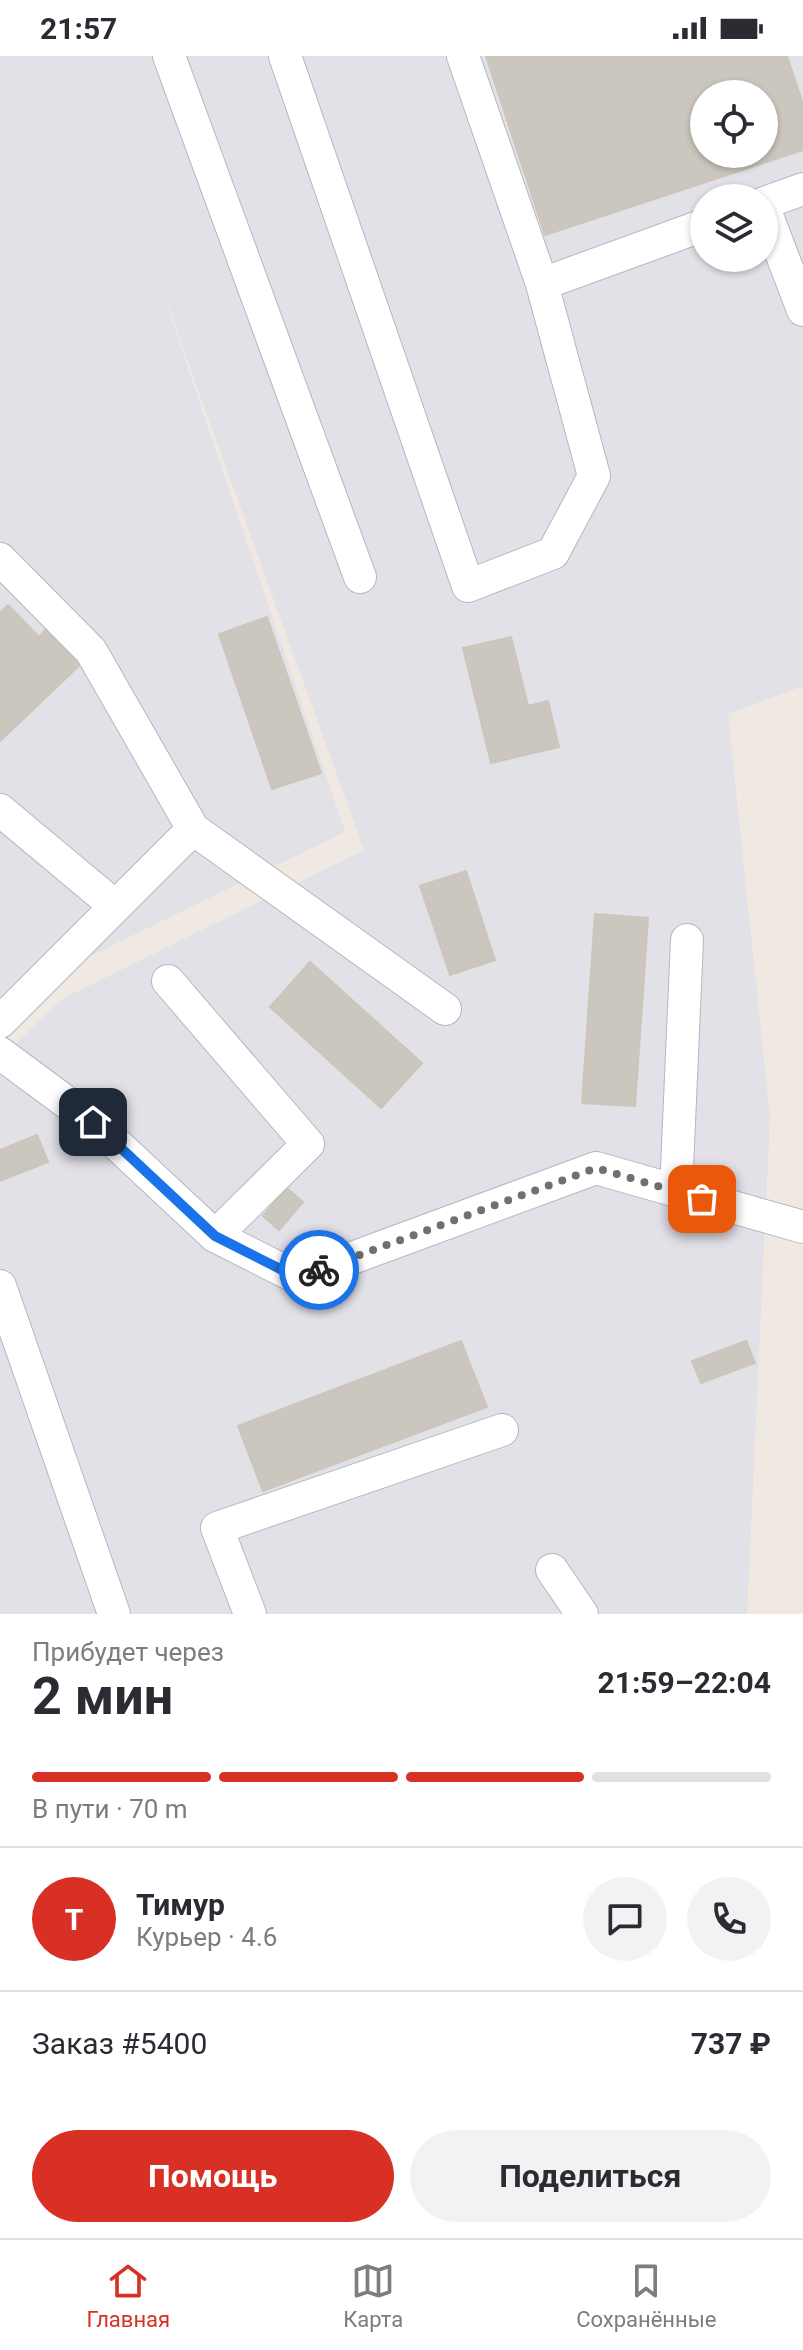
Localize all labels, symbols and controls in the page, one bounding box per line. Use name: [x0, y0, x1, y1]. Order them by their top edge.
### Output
text: 21:57: [40, 11, 117, 46]
map controls: [690, 80, 778, 272]
button: locate: [690, 80, 778, 168]
button: layers: [690, 184, 778, 272]
pin: [59, 1088, 127, 1156]
icon: home: [71, 1100, 115, 1144]
pin: [668, 1165, 736, 1233]
icon: bag: [680, 1177, 724, 1221]
courier: [279, 1230, 359, 1310]
icon: bike: [297, 1248, 341, 1292]
text: Прибудет через: [32, 1637, 224, 1667]
text: 21:59–22:04: [597, 1665, 771, 1700]
text: 2 мин: [32, 1666, 173, 1727]
text: В пути · 70 m: [32, 1794, 188, 1824]
button: chat: [583, 1877, 667, 1961]
button: phone: [687, 1877, 771, 1961]
text: Тимур: [136, 1887, 225, 1922]
text: Т: [65, 1902, 83, 1937]
text: Курьер · 4.6: [136, 1922, 277, 1952]
text: Заказ #5400: [32, 2026, 207, 2061]
text: 737 ₽: [691, 2026, 771, 2061]
button: Помощь: [32, 2130, 394, 2222]
button: Поделиться: [410, 2130, 771, 2222]
tab: Главная: [87, 2259, 170, 2332]
tab: Карта: [343, 2259, 403, 2332]
tab: Сохранённые: [576, 2259, 716, 2332]

